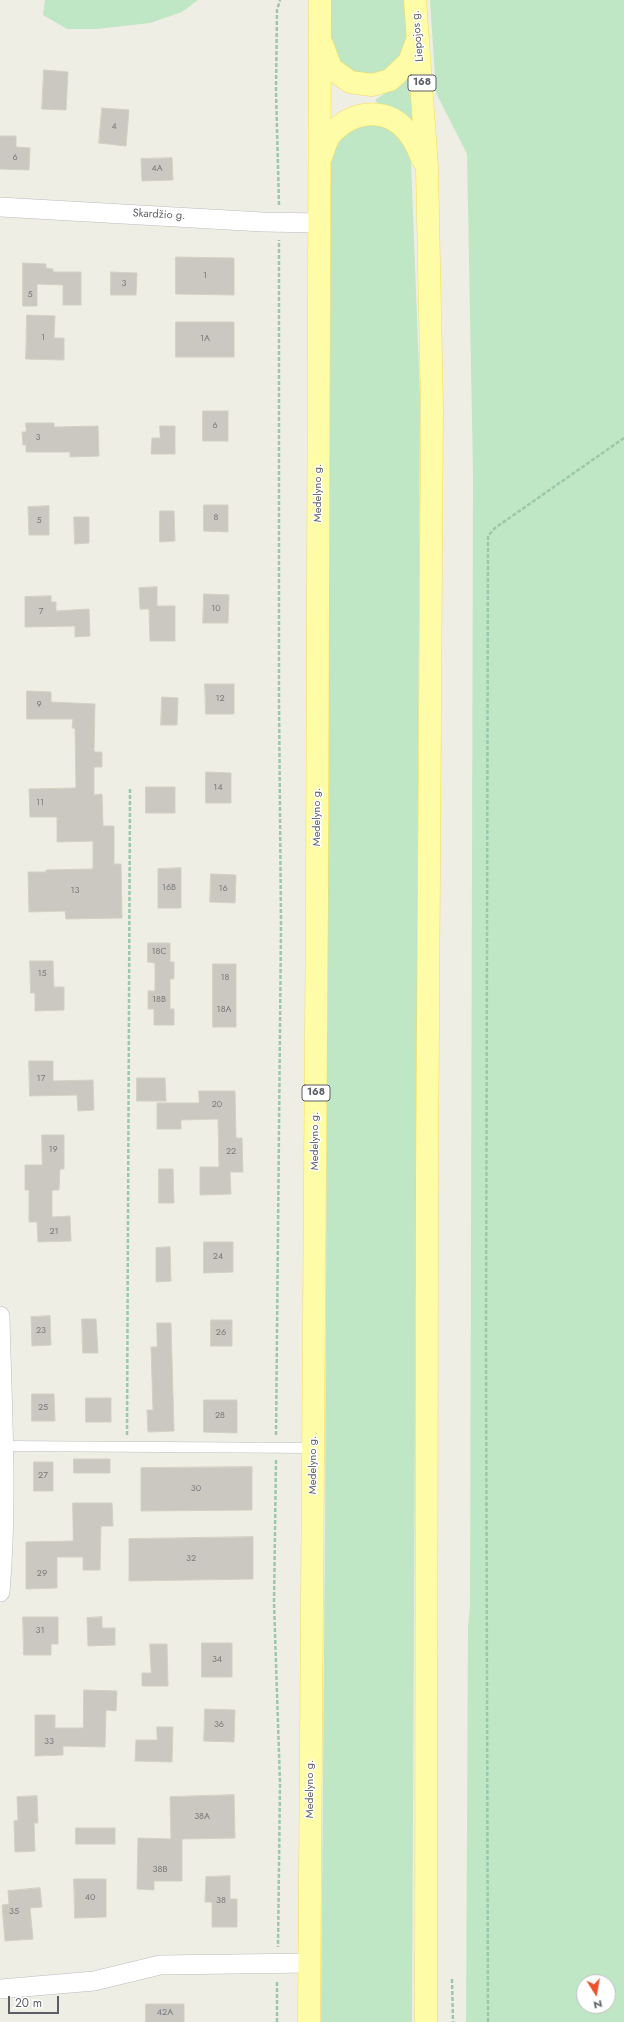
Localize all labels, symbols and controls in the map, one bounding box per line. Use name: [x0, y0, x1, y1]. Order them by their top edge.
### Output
street label: Liepojos g.: [409, 10, 427, 62]
road number: 168: [408, 75, 436, 91]
house number: 4: [111, 122, 117, 132]
house number: 6: [12, 153, 18, 163]
house number: 4A: [151, 164, 163, 174]
street label: Skardžio g.: [132, 207, 186, 223]
house number: 1: [203, 271, 207, 281]
house number: 3: [122, 279, 126, 289]
house number: 5: [27, 290, 33, 300]
house number: 1: [41, 333, 45, 343]
house number: 1A: [200, 334, 210, 344]
house number: 6: [212, 421, 218, 431]
house number: 3: [36, 433, 40, 443]
street label: Medelyno g.: [311, 464, 325, 522]
house number: 8: [214, 513, 218, 523]
house number: 5: [36, 516, 42, 526]
house number: 10: [211, 604, 221, 614]
house number: 7: [39, 607, 43, 617]
house number: 12: [215, 694, 225, 704]
house number: 9: [36, 700, 42, 710]
house number: 14: [213, 783, 223, 793]
street label: Medelyno g.: [310, 788, 324, 846]
house number: 11: [36, 798, 44, 808]
house number: 16B: [162, 883, 176, 893]
house number: 16: [218, 884, 228, 894]
house number: 13: [71, 886, 79, 896]
house number: 18C: [151, 947, 167, 957]
house number: 15: [37, 969, 47, 979]
house number: 18: [221, 973, 229, 983]
house number: 18B: [152, 995, 166, 1005]
house number: 18A: [217, 1005, 231, 1015]
house number: 17: [37, 1074, 45, 1084]
road number: 168: [302, 1085, 330, 1101]
house number: 20: [212, 1100, 222, 1110]
street label: Medelyno g.: [308, 1112, 322, 1170]
house number: 19: [48, 1145, 58, 1155]
house number: 22: [226, 1147, 236, 1157]
house number: 21: [49, 1227, 59, 1237]
house number: 24: [213, 1252, 223, 1262]
house number: 23: [36, 1326, 46, 1336]
house number: 26: [216, 1328, 226, 1338]
house number: 25: [38, 1403, 48, 1413]
house number: 28: [215, 1411, 225, 1421]
street label: Medelyno g.: [306, 1436, 320, 1494]
house number: 27: [38, 1471, 48, 1481]
house number: 30: [191, 1484, 201, 1494]
house number: 32: [186, 1554, 196, 1564]
house number: 29: [37, 1569, 47, 1579]
house number: 31: [36, 1626, 44, 1636]
house number: 34: [212, 1655, 222, 1665]
house number: 36: [214, 1720, 224, 1730]
house number: 33: [44, 1737, 54, 1747]
street label: Medelyno g.: [303, 1760, 317, 1818]
house number: 38A: [194, 1812, 210, 1822]
house number: 38B: [153, 1865, 167, 1875]
house number: 40: [85, 1893, 95, 1903]
house number: 38: [216, 1896, 226, 1906]
house number: 35: [9, 1907, 19, 1917]
north arrow: [576, 1974, 616, 2014]
scale bar: [10, 1988, 61, 2014]
text: 20 m: [15, 1994, 42, 2012]
text: N: [592, 1996, 604, 2013]
house number: 42A: [157, 2008, 173, 2018]

